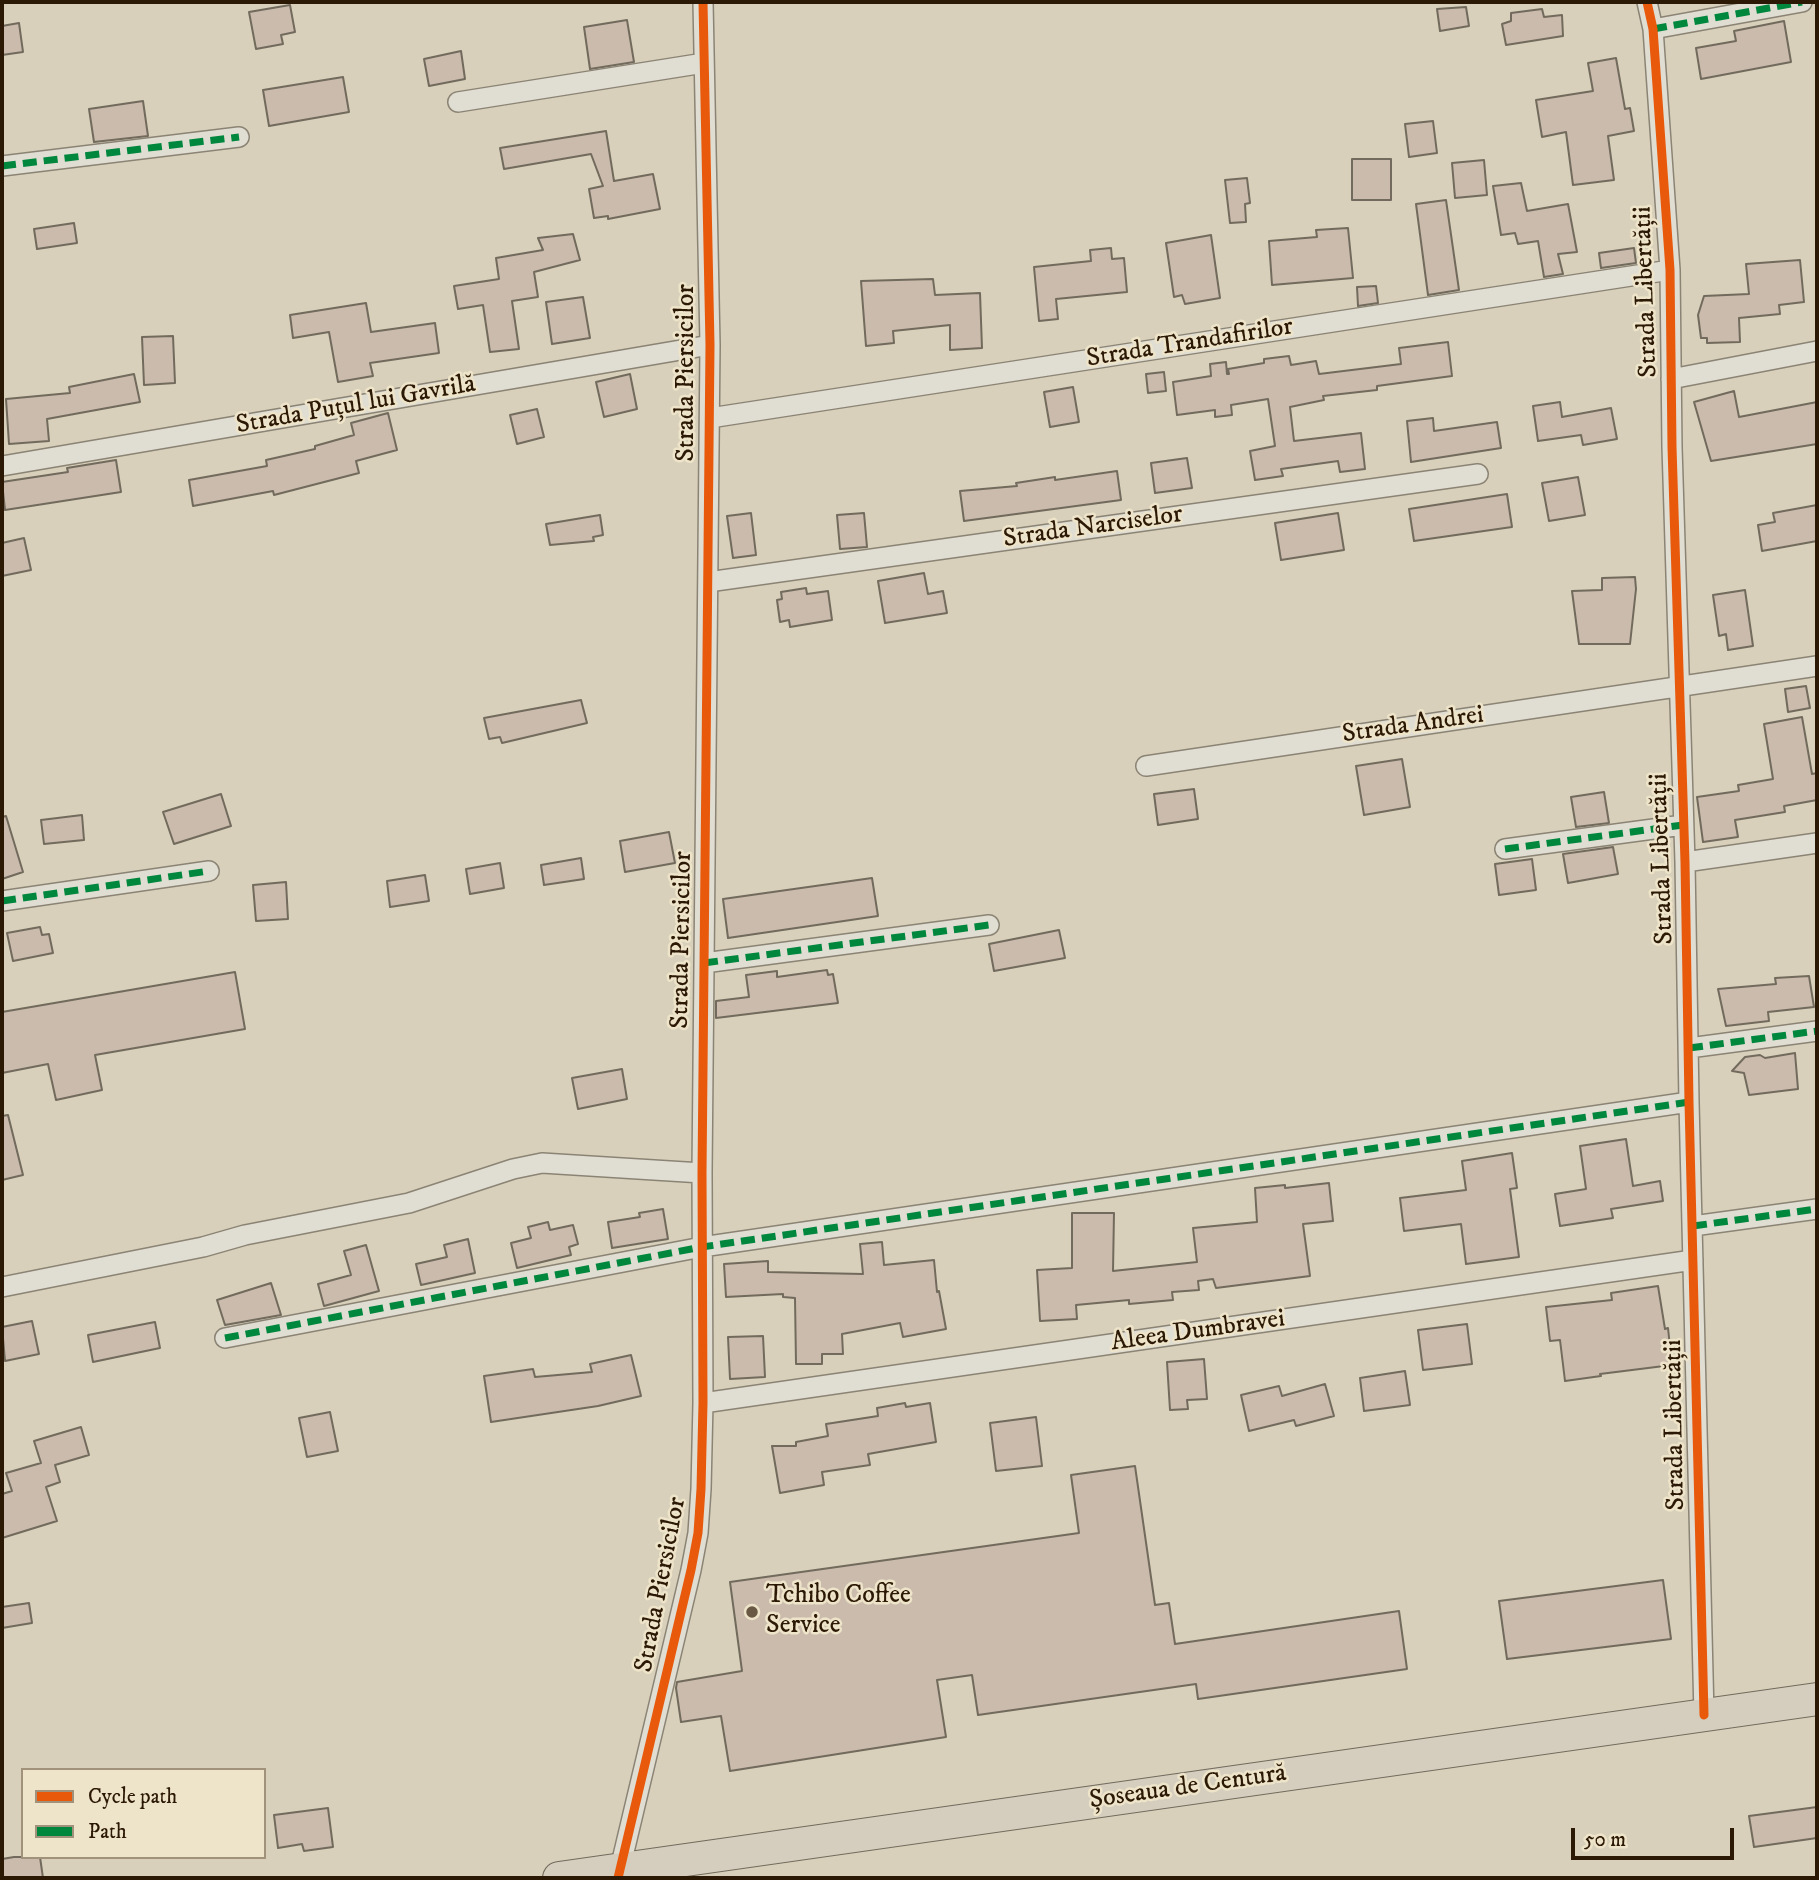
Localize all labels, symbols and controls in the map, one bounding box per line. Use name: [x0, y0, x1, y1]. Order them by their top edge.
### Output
street label: Strada Libertății: [1628, 206, 1666, 378]
street label: Strada Piersicilor: [672, 284, 704, 462]
street label: Strada Trandafirilor: [1085, 312, 1295, 376]
street label: Strada Puțul lui Gavrilă: [234, 370, 478, 442]
street label: Strada Narciselor: [1001, 500, 1185, 556]
street label: Strada Andrei: [1340, 701, 1486, 751]
street label: Strada Libertății: [1644, 773, 1682, 945]
street label: Strada Piersicilor: [666, 851, 700, 1029]
street label: Aleea Dumbravei: [1109, 1304, 1287, 1360]
street label: Strada Libertății: [1659, 1339, 1693, 1511]
street label: Strada Piersicilor: [630, 1495, 694, 1675]
place label: Tchibo Coffee Service: [766, 1581, 911, 1642]
marker: Tchibo Coffee Service: [744, 1604, 760, 1620]
street label: Șoseaua de Centură: [1088, 1759, 1288, 1817]
legend: [21, 1768, 266, 1859]
text: Cycle path: [88, 1784, 177, 1810]
scale bar: [1574, 1814, 1737, 1858]
text: Path: [88, 1819, 127, 1845]
text: 50 m: [1584, 1827, 1626, 1853]

